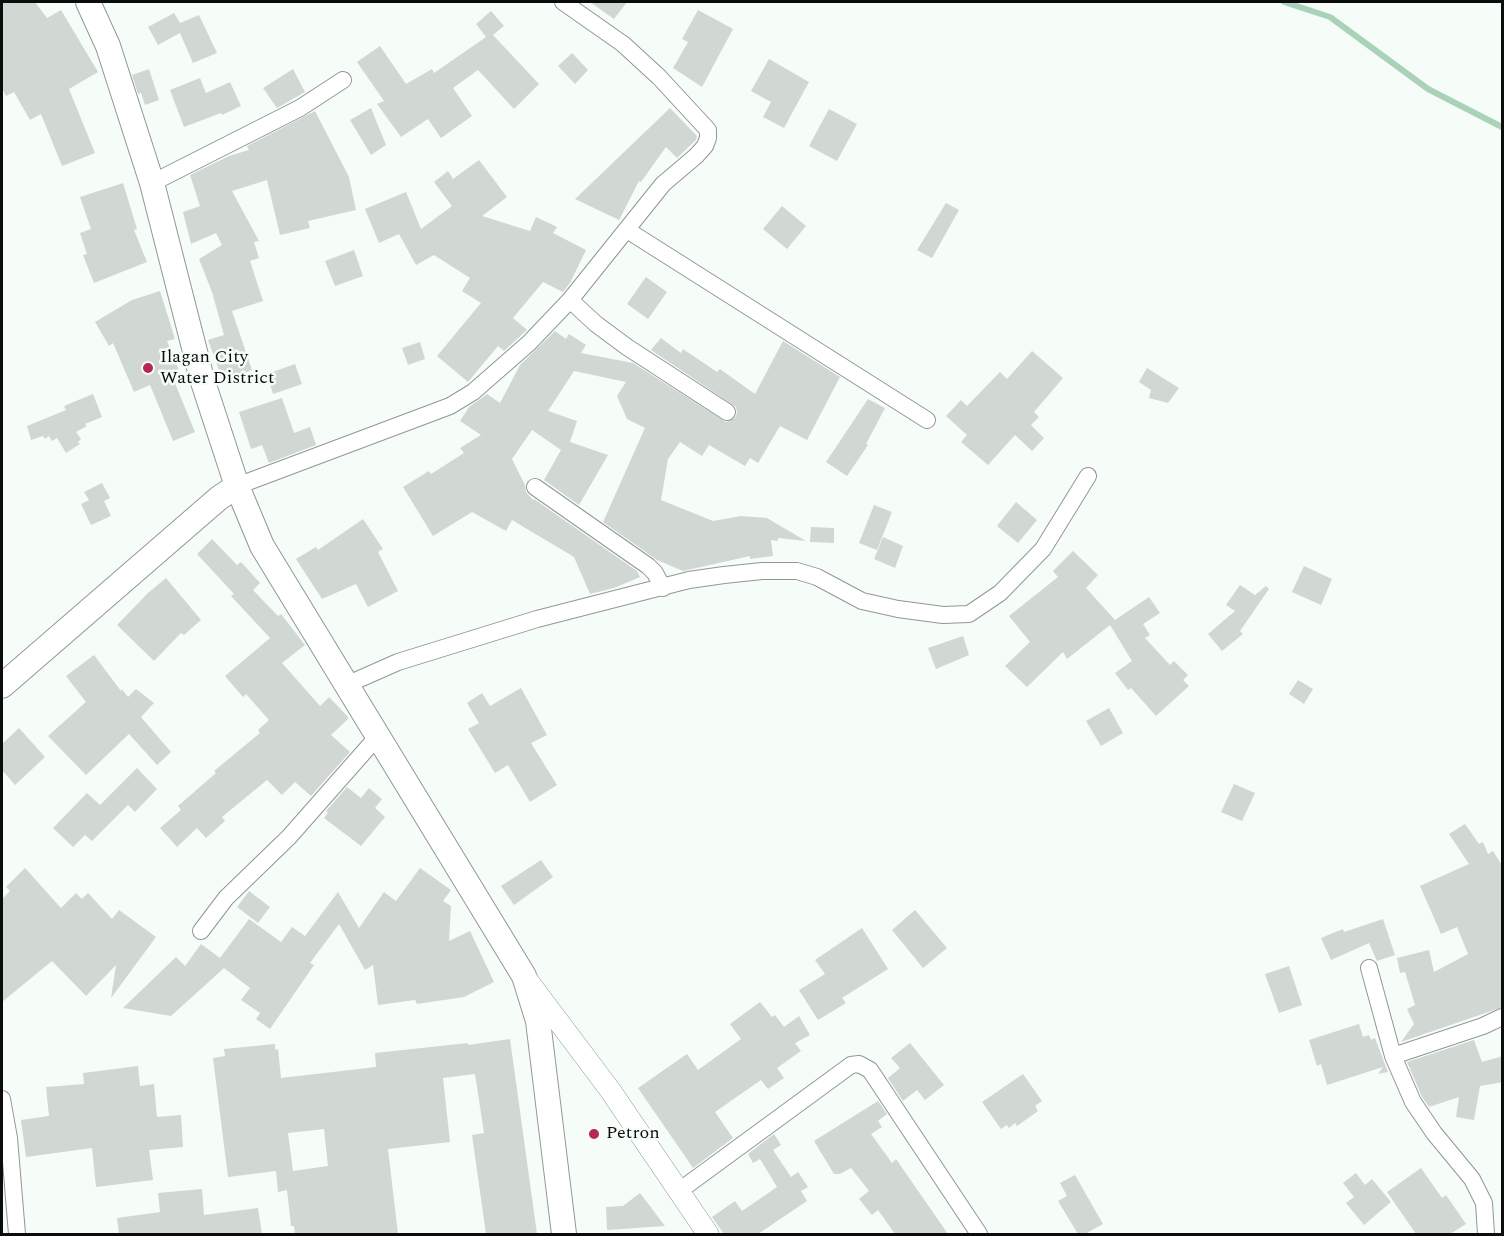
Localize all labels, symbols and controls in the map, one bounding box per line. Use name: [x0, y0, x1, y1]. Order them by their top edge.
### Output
place label: Ilagan City Water District: [160, 347, 274, 389]
marker: Ilagan City Water District: [141, 361, 155, 375]
place label: Petron: [606, 1123, 660, 1145]
marker: Petron: [587, 1127, 601, 1141]

